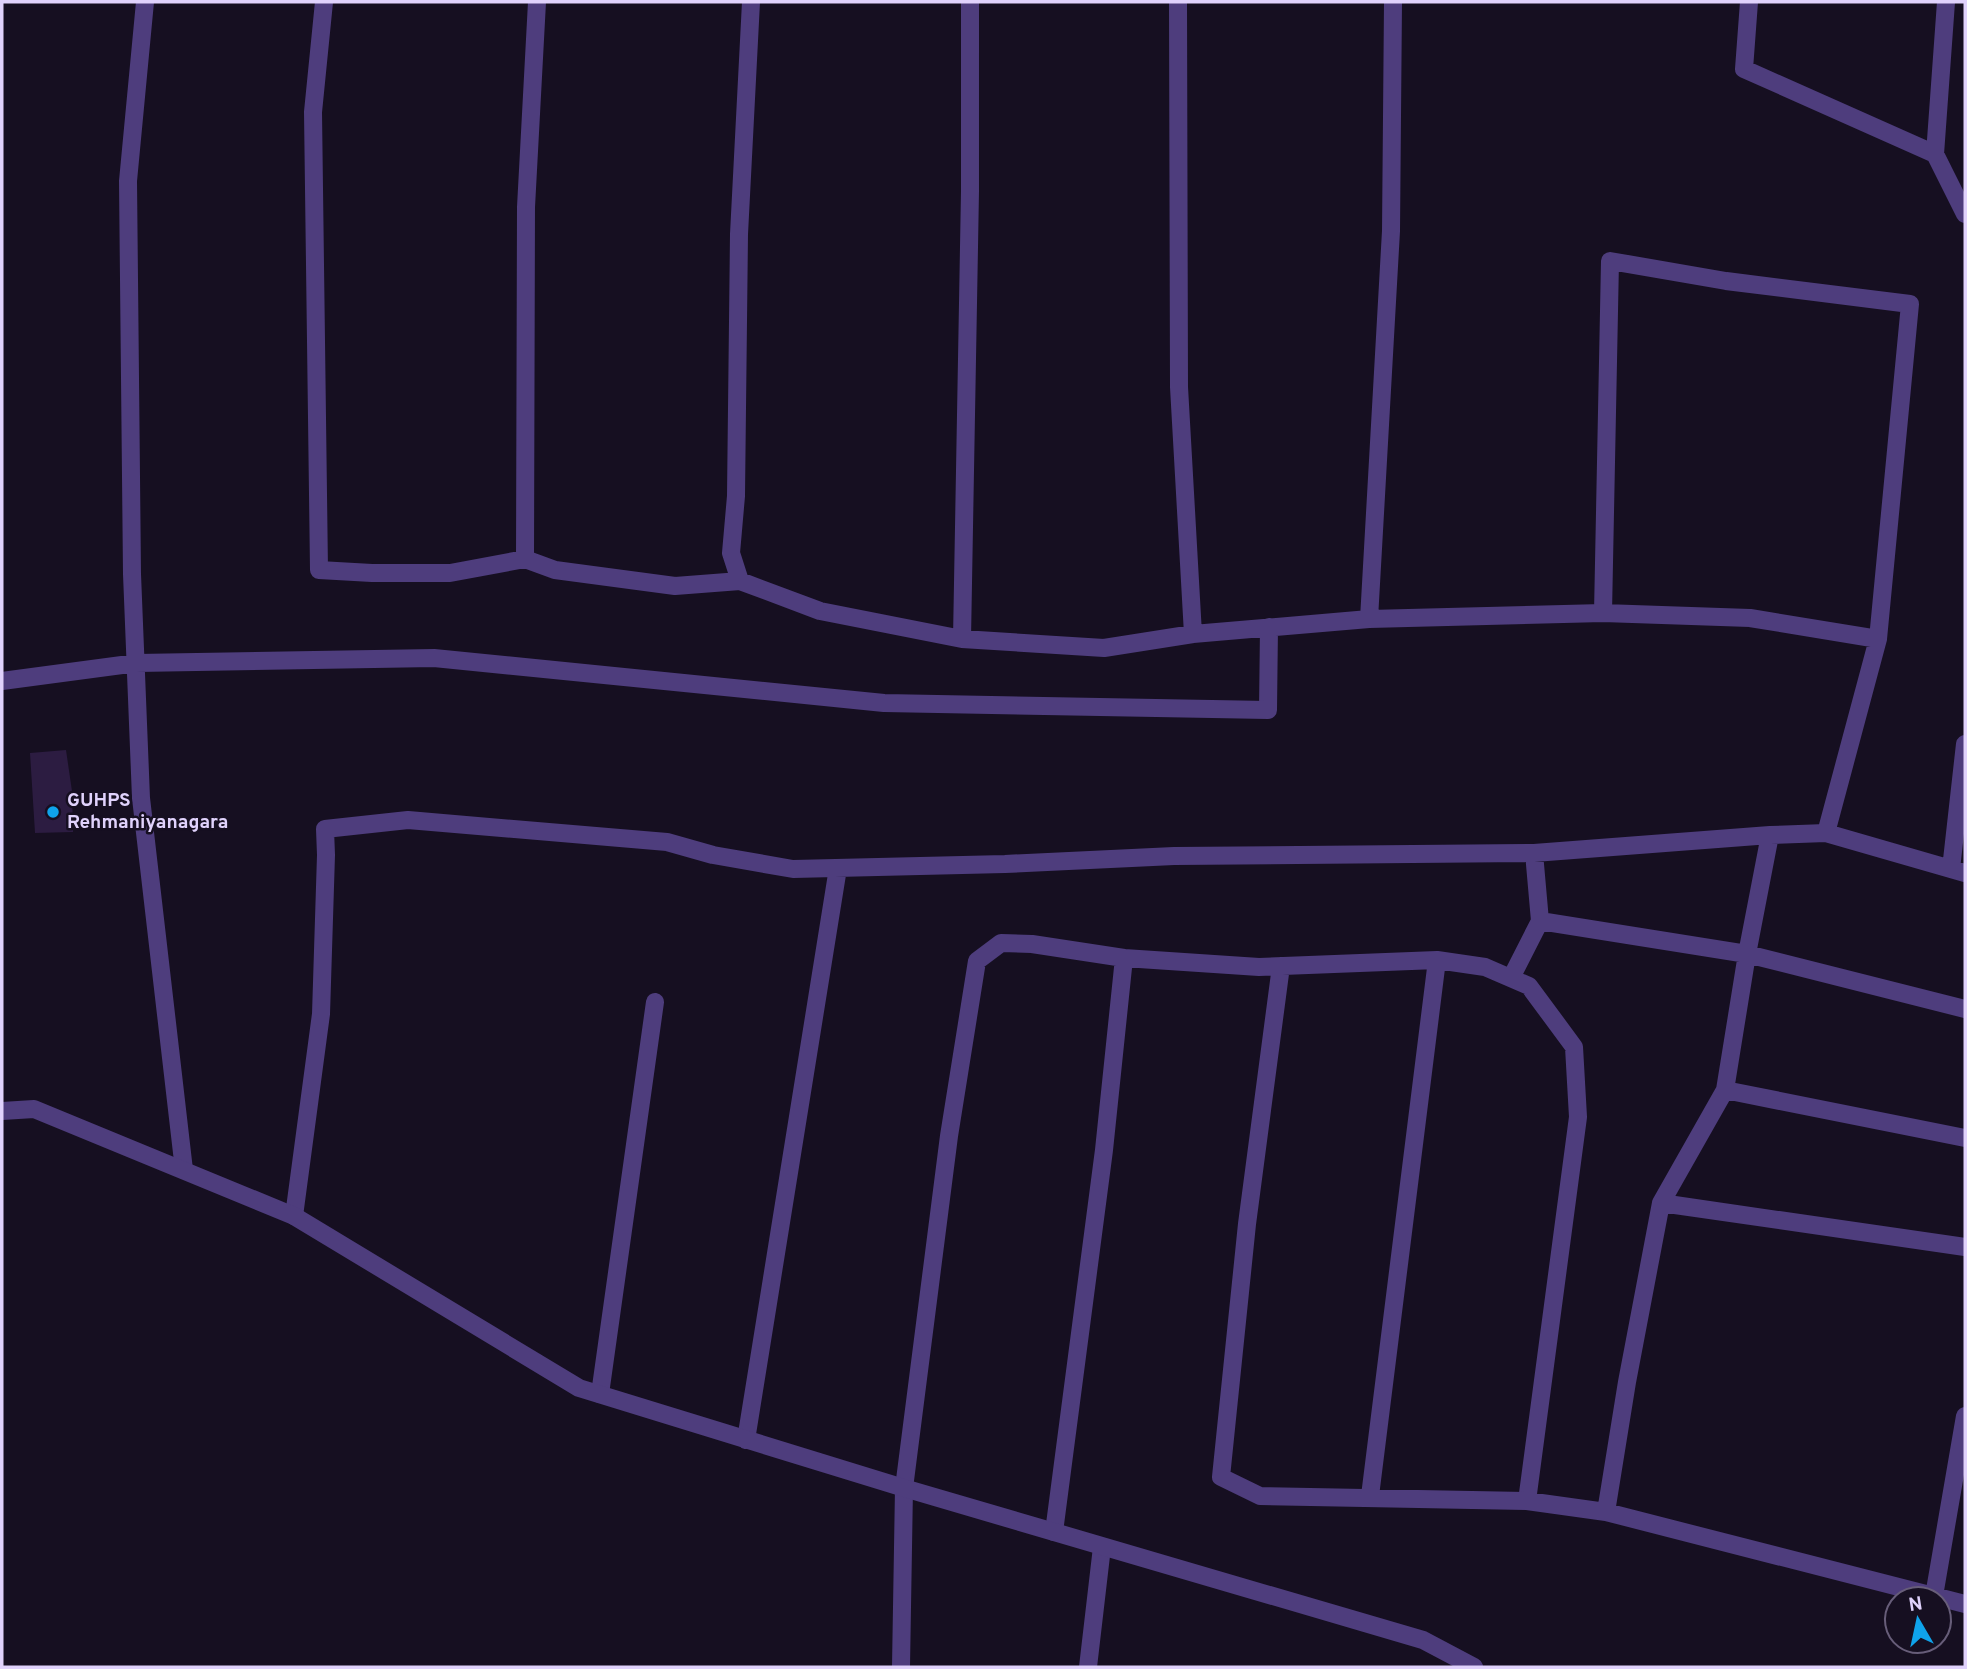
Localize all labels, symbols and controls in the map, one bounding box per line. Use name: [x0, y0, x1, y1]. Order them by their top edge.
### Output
place label: GUHPS Rehmaniyanagara: [67, 789, 228, 835]
marker: GUHPS Rehmaniyanagara: [45, 804, 61, 820]
north arrow: [1883, 1585, 1953, 1655]
text: N: [1907, 1592, 1924, 1618]

